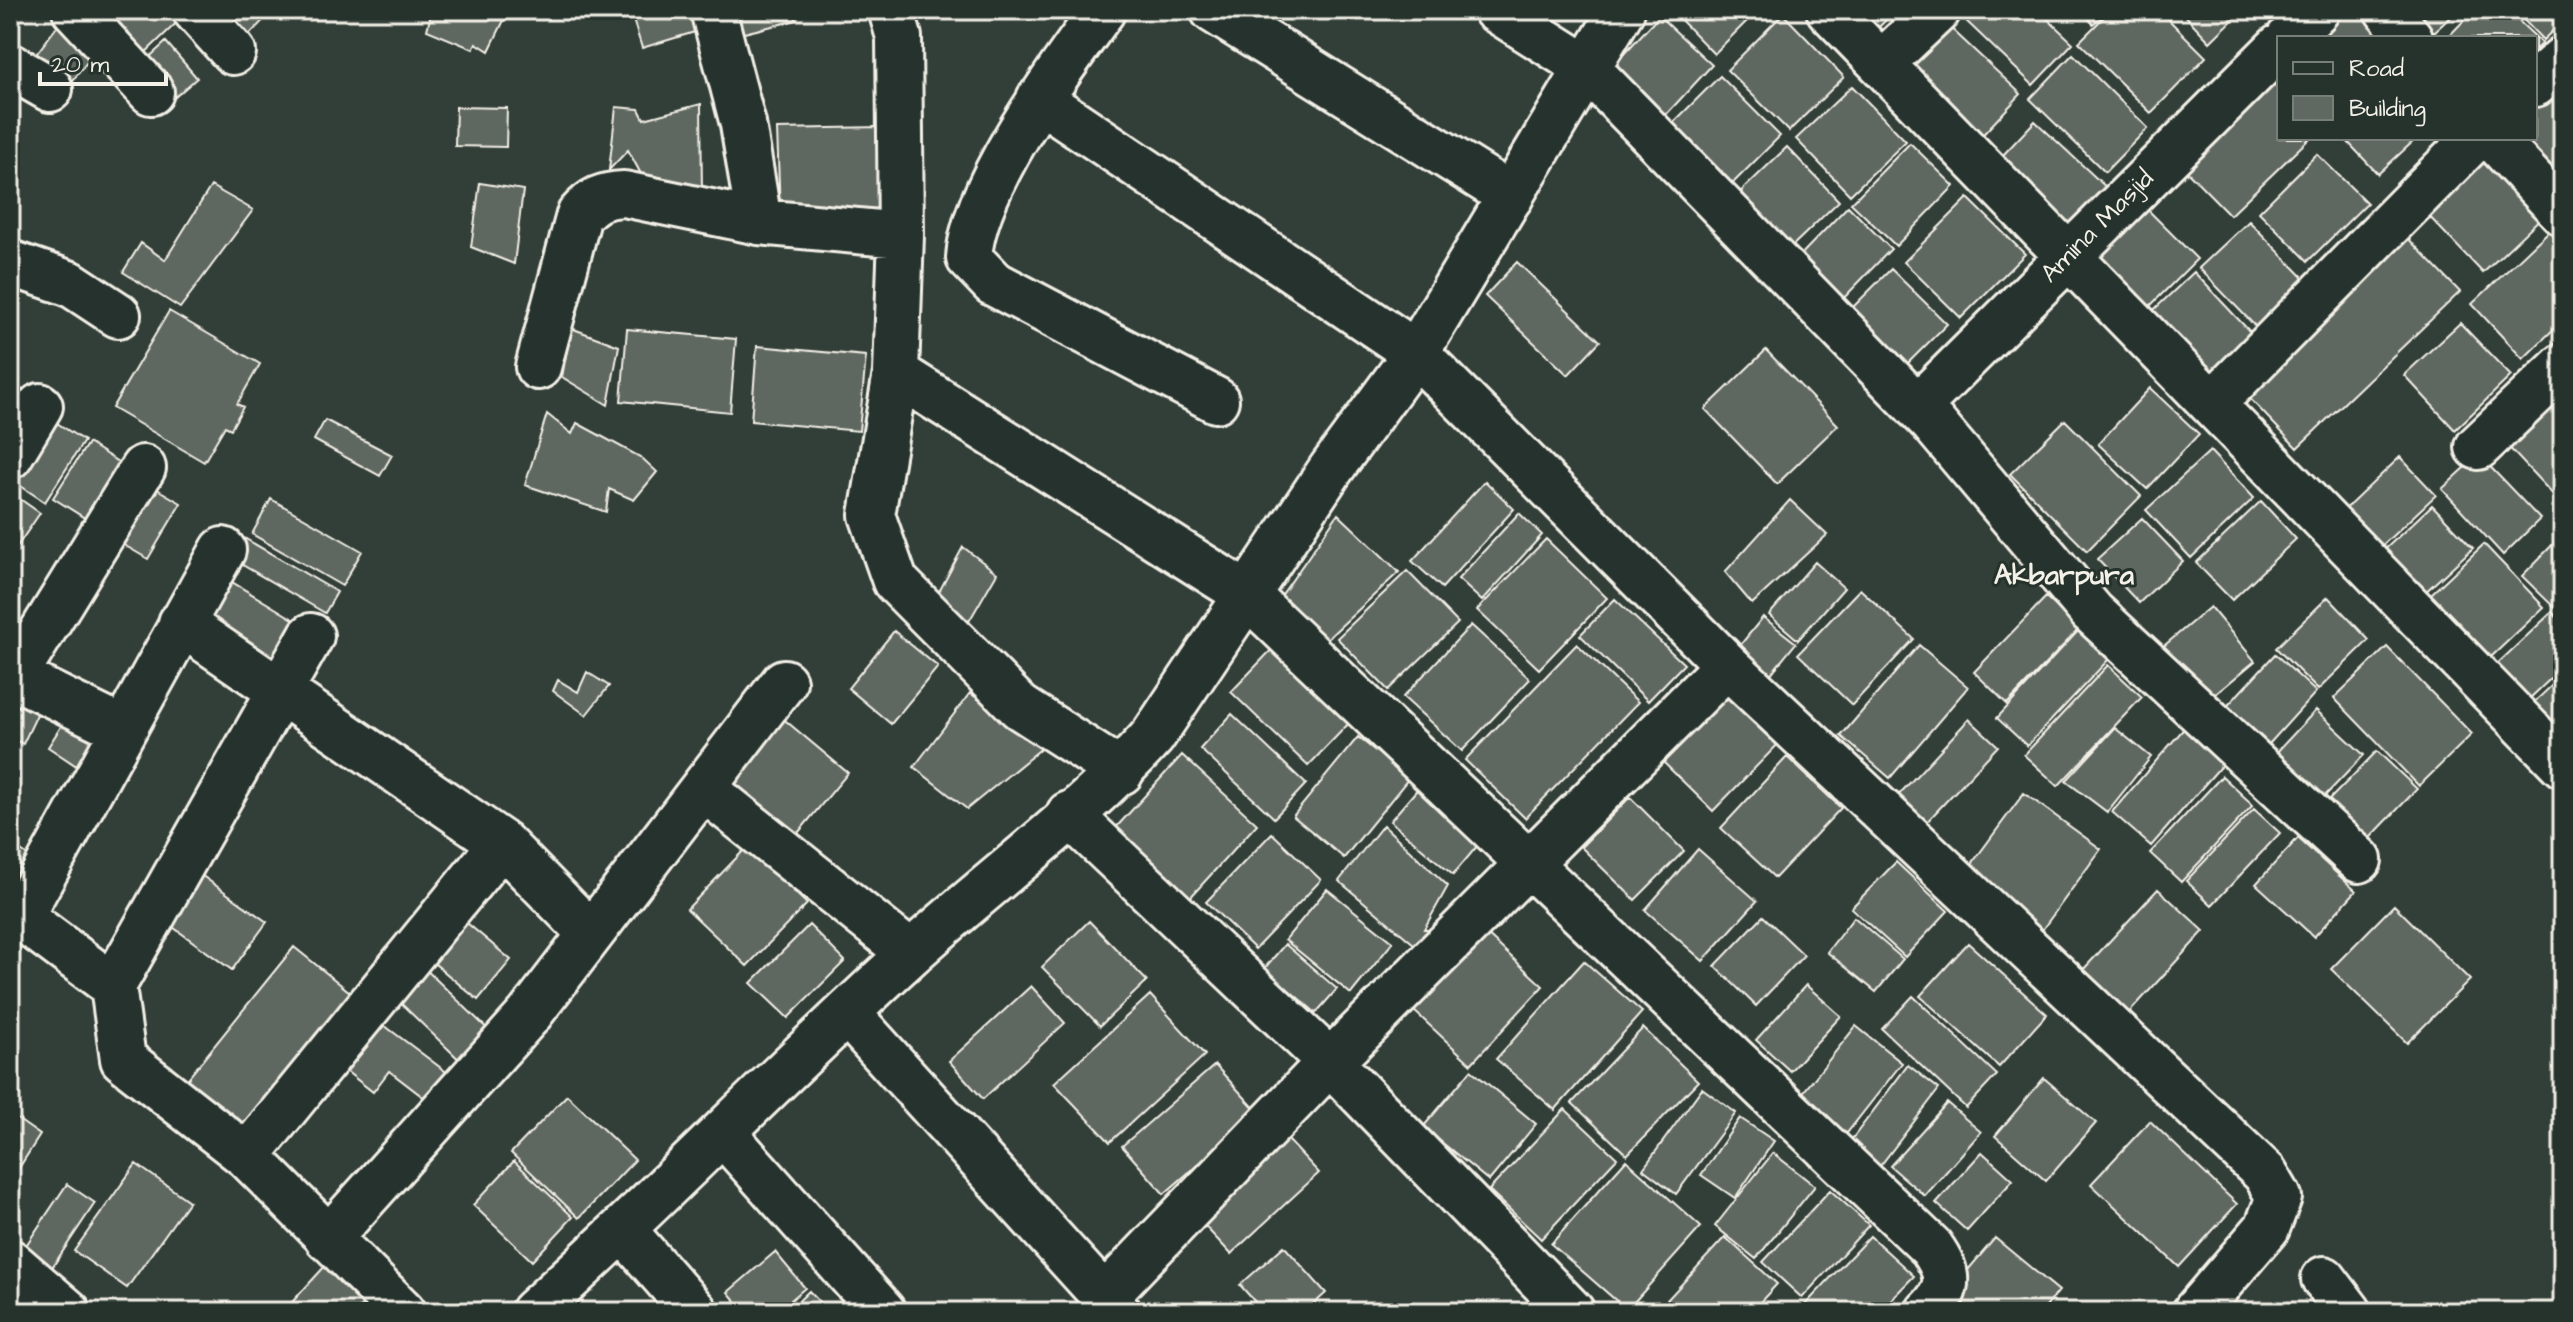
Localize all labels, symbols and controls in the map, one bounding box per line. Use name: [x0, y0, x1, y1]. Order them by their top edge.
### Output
scale bar: [40, 36, 166, 86]
legend: [2277, 36, 2537, 140]
text: 20 m: [52, 48, 109, 82]
text: Road: [2349, 52, 2404, 86]
text: Building: [2349, 92, 2426, 127]
street label: Amina Masjid: [2032, 161, 2162, 291]
district label: Akbarpura: [1994, 556, 2135, 596]

